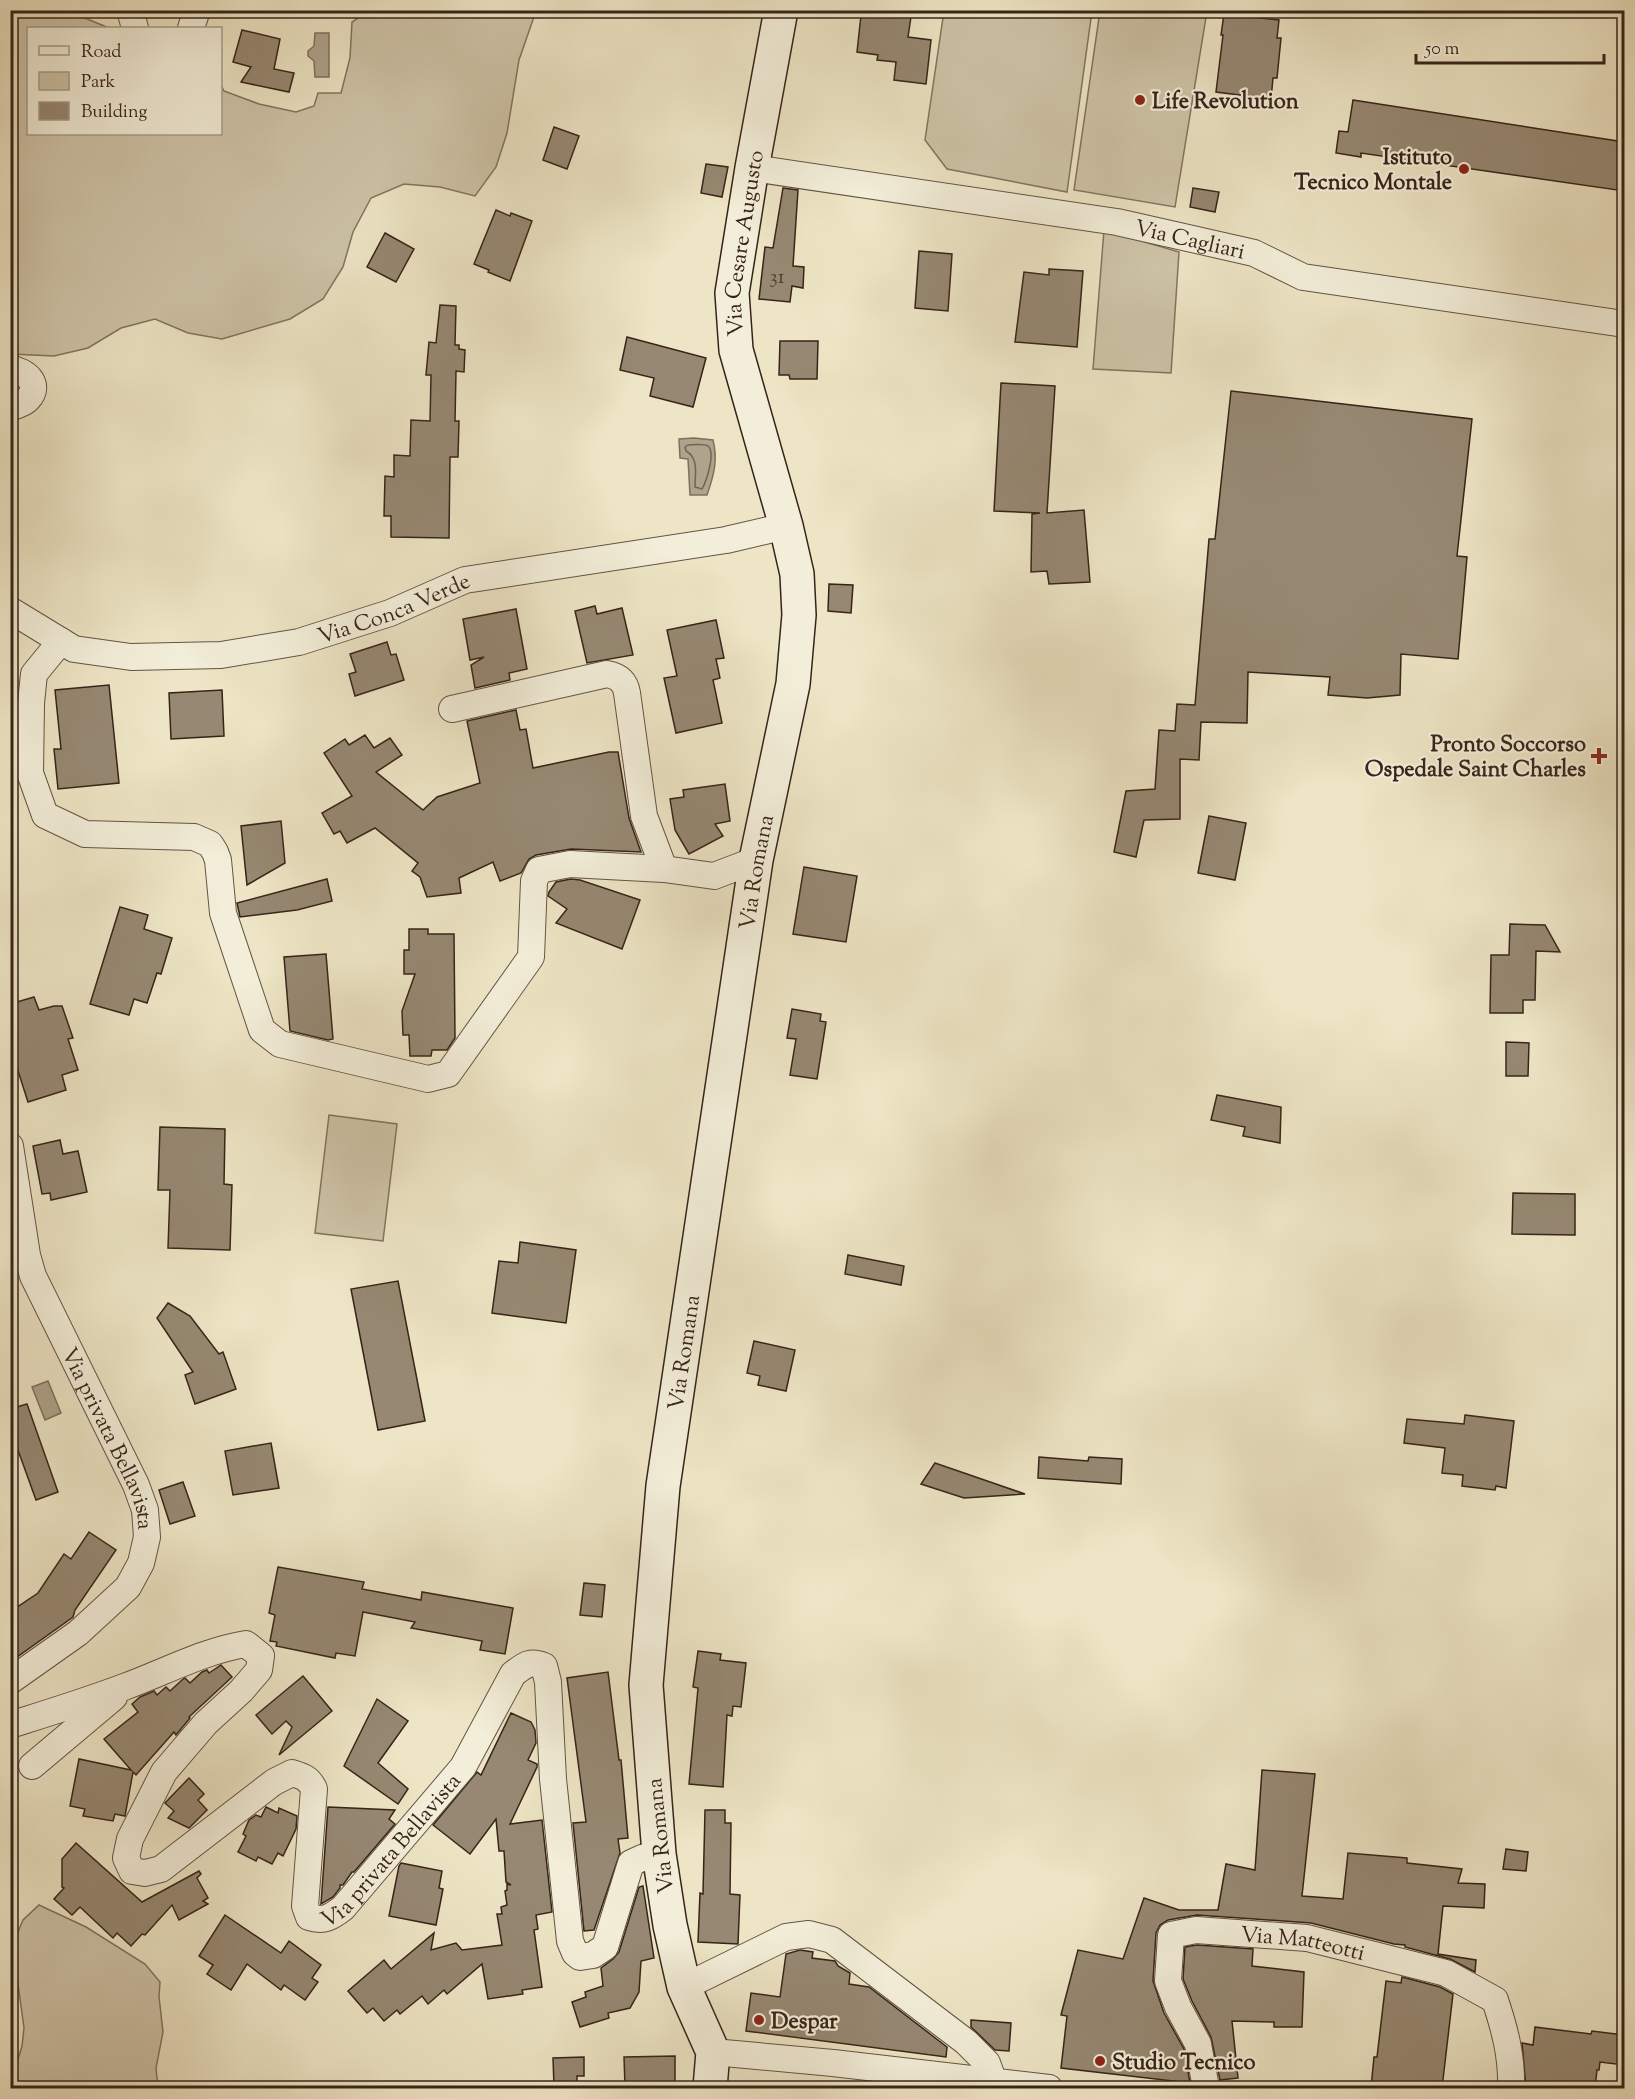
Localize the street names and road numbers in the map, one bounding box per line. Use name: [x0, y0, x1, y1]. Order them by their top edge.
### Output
street label: Via Cesare Augusto: [718, 148, 774, 337]
street label: Via Cagliari: [1131, 213, 1248, 269]
street label: Via Conca Verde: [314, 567, 476, 654]
street label: Via Romana: [733, 812, 784, 932]
street label: Via Romana: [661, 1293, 710, 1413]
street label: Via privata Bellavista: [52, 1343, 159, 1531]
street label: Via privata Bellavista: [316, 1767, 470, 1938]
street label: Via Romana: [640, 1776, 684, 1895]
street label: Via Matteotti: [1239, 1920, 1368, 1971]

